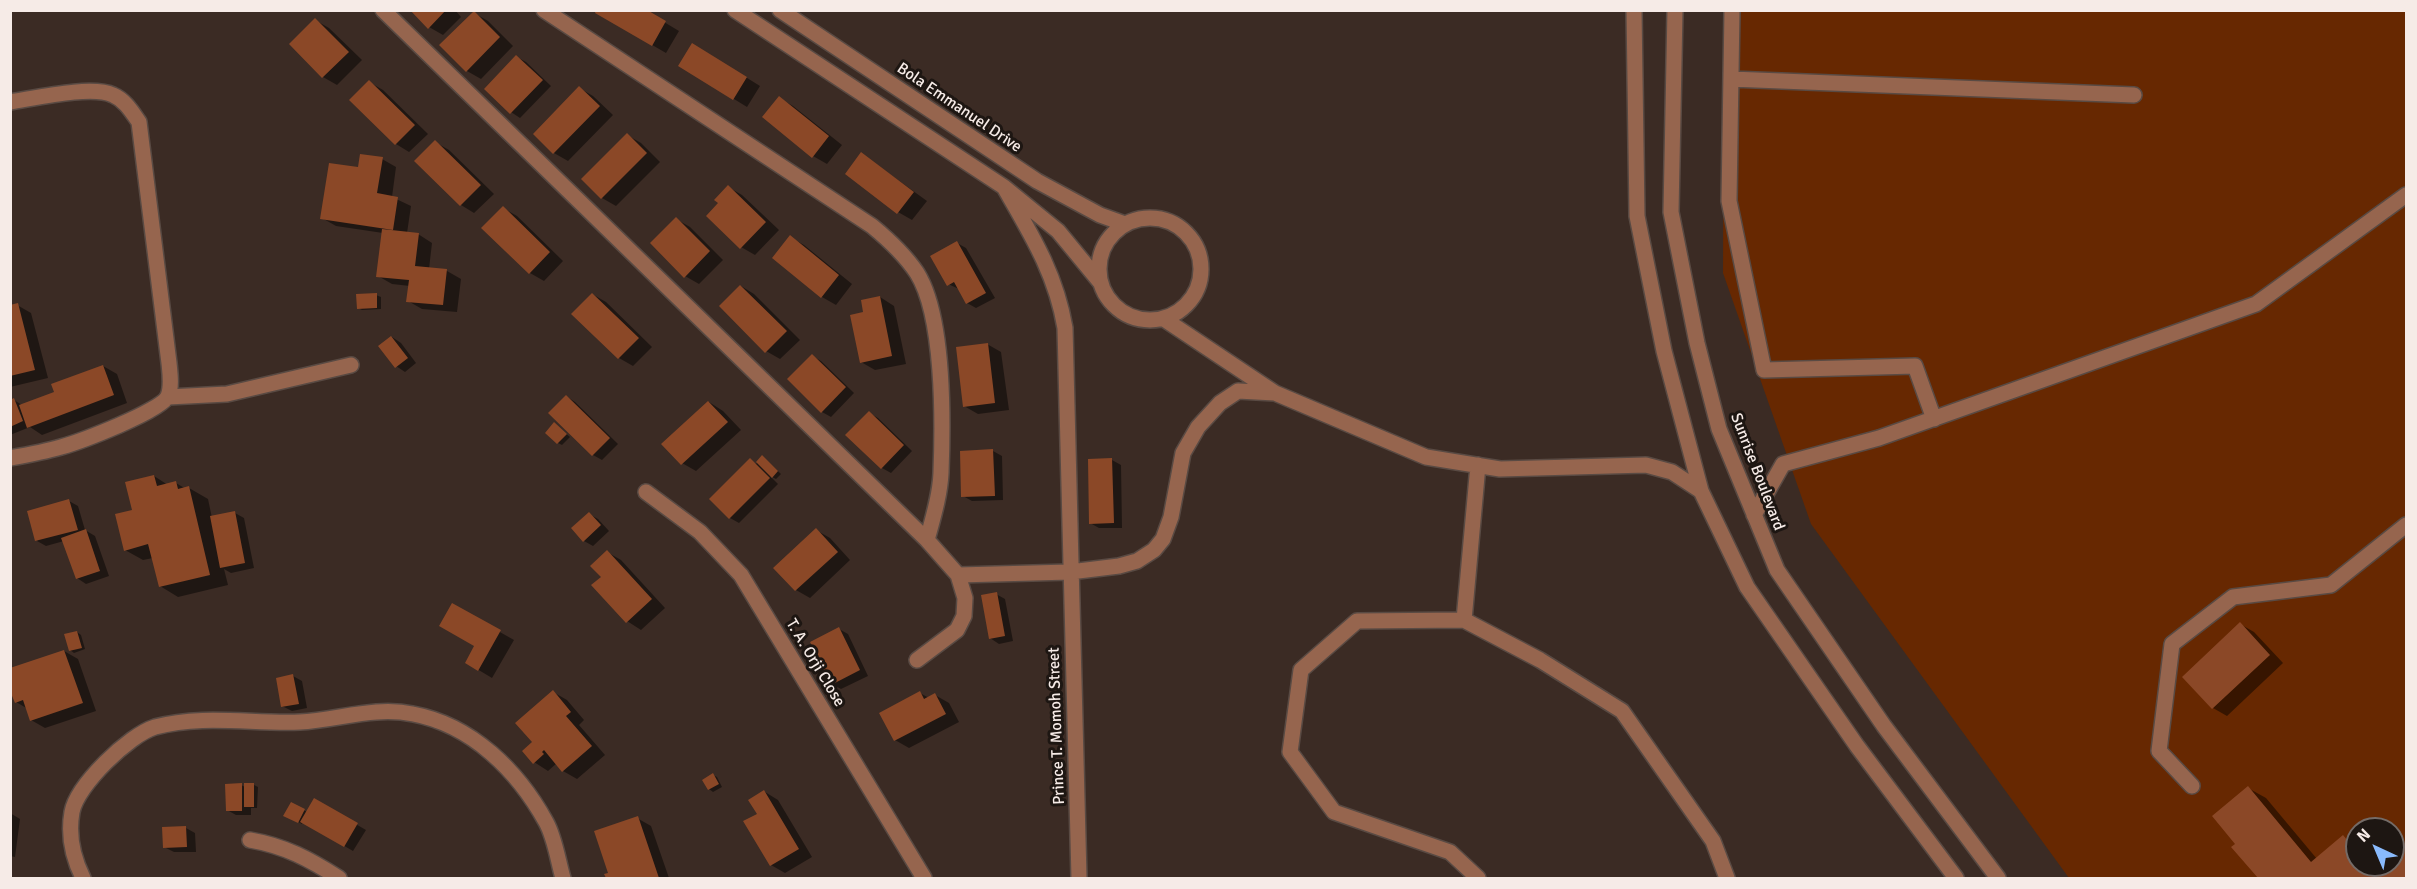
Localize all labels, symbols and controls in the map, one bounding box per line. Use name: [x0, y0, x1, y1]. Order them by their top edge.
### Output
street label: Bola Emmanuel Drive: [893, 59, 1025, 157]
street label: Sunrise Boulevard: [1726, 411, 1788, 533]
street label: T. A. Orji Close: [781, 616, 849, 710]
street label: Prince T. Momoh Street: [1045, 647, 1069, 805]
north arrow: [2345, 817, 2405, 877]
text: N: [2353, 824, 2375, 847]

